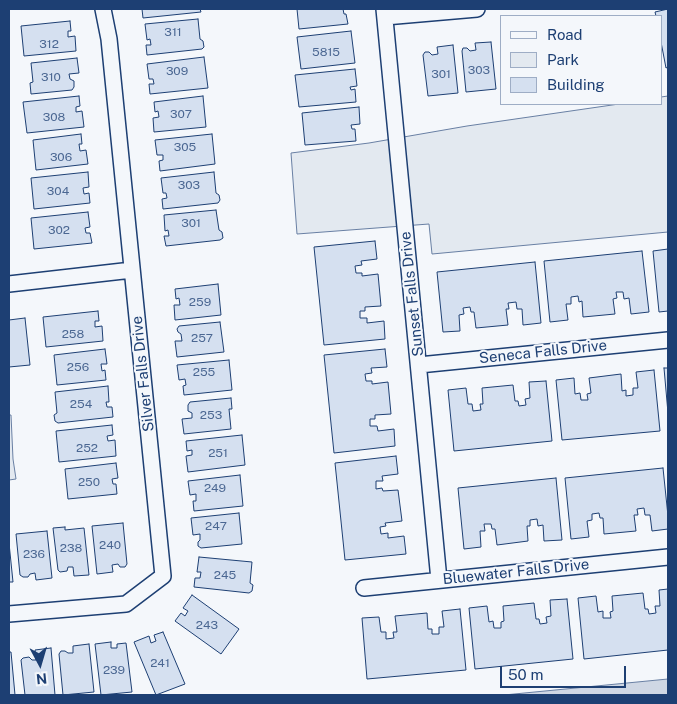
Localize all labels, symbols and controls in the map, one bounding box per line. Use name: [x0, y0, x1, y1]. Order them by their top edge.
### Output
legend: [500, 15, 662, 105]
house number: 311: [164, 25, 182, 39]
text: Road: [547, 26, 583, 43]
house number: 312: [39, 37, 59, 51]
house number: 5815: [312, 45, 340, 59]
text: Park: [547, 51, 579, 68]
house number: 303: [468, 63, 490, 77]
house number: 309: [166, 64, 188, 78]
house number: 301: [431, 67, 451, 81]
house number: 310: [41, 70, 61, 84]
text: Building: [547, 76, 605, 93]
house number: 307: [170, 107, 192, 121]
house number: 308: [43, 110, 65, 124]
house number: 305: [174, 140, 196, 154]
house number: 306: [50, 150, 72, 164]
house number: 303: [178, 178, 200, 192]
house number: 304: [47, 184, 69, 198]
house number: 301: [181, 216, 201, 230]
house number: 302: [48, 223, 70, 237]
street label: Sunset Falls Drive: [396, 231, 428, 357]
house number: 259: [189, 295, 211, 309]
street label: Silver Falls Drive: [128, 315, 158, 433]
house number: 258: [62, 327, 84, 341]
house number: 257: [191, 331, 213, 345]
street label: Seneca Falls Drive: [478, 336, 608, 368]
house number: 256: [67, 360, 89, 374]
house number: 255: [193, 365, 215, 379]
house number: 254: [70, 397, 92, 411]
house number: 253: [200, 408, 222, 422]
house number: 252: [76, 441, 98, 455]
house number: 251: [208, 446, 228, 460]
house number: 250: [78, 475, 100, 489]
house number: 249: [204, 481, 226, 495]
house number: 247: [205, 519, 227, 533]
house number: 240: [99, 538, 121, 552]
house number: 238: [60, 541, 82, 555]
house number: 236: [23, 547, 45, 561]
street label: Bluewater Falls Drive: [442, 555, 590, 589]
house number: 245: [214, 568, 236, 582]
house number: 243: [196, 618, 218, 632]
north arrow: [15, 639, 65, 689]
house number: 241: [150, 656, 170, 670]
scale bar: [502, 656, 628, 688]
house number: 239: [103, 663, 125, 677]
text: 50 m: [508, 666, 543, 683]
text: N: [35, 670, 48, 687]

